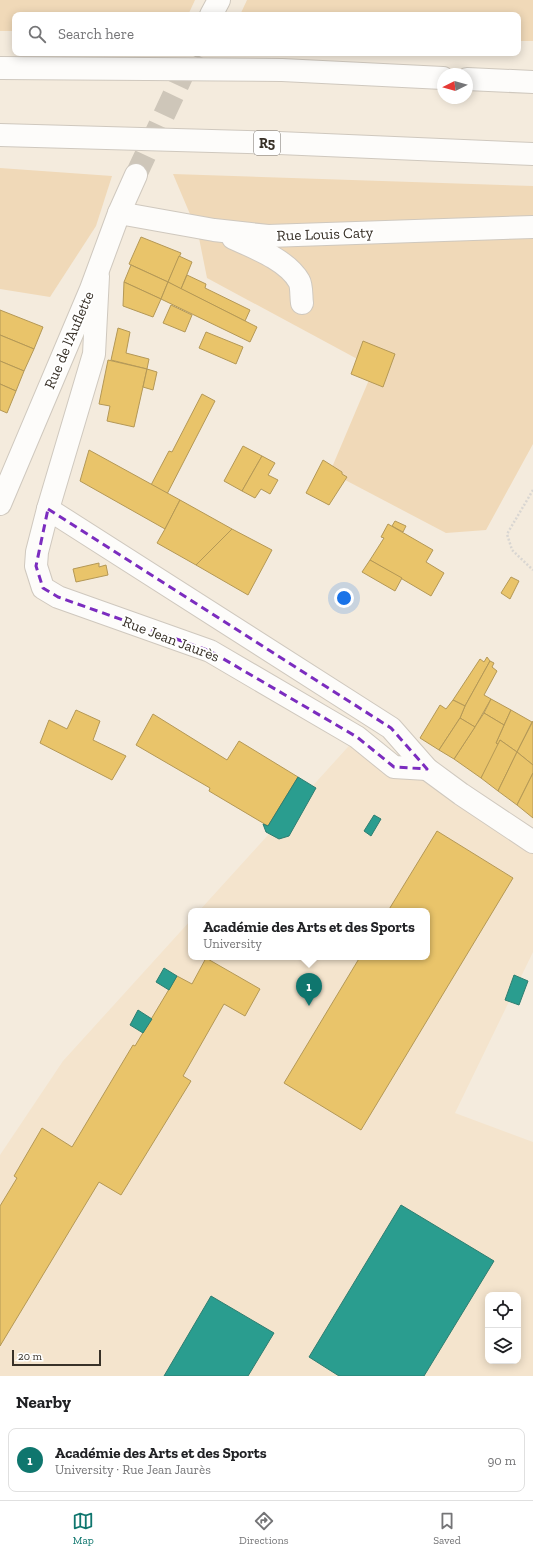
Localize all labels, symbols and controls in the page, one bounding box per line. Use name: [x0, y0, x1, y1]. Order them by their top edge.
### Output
search box: [12, 12, 521, 56]
icon: search: [26, 23, 48, 45]
text: Search here: [58, 25, 134, 43]
north arrow: [437, 68, 473, 104]
road number: R5: [254, 131, 280, 155]
street label: Rue Louis Caty: [276, 223, 374, 245]
street label: Rue de l'Auflette: [40, 289, 98, 391]
your location: [334, 588, 354, 608]
street label: Rue Jean Jaurès: [120, 612, 222, 666]
popup: [188, 908, 430, 960]
text: Académie des Arts et des Sports: [203, 918, 415, 936]
text: University: [203, 936, 262, 951]
pin: 1: [296, 973, 322, 1006]
map controls: [485, 1292, 521, 1364]
button: locate: [485, 1292, 521, 1328]
button: layers: [485, 1328, 521, 1364]
scale bar: [12, 1348, 101, 1367]
text: 20 m: [18, 1350, 42, 1363]
text: Nearby: [16, 1392, 71, 1412]
text: Académie des Arts et des Sports: [55, 1444, 267, 1462]
text: 1: [27, 1453, 33, 1468]
text: 90 m: [487, 1453, 516, 1468]
text: University · Rue Jean Jaurès: [55, 1462, 211, 1477]
tab: Map: [72, 1510, 94, 1547]
tab: Directions: [239, 1510, 289, 1547]
tab: Saved: [433, 1510, 461, 1547]

